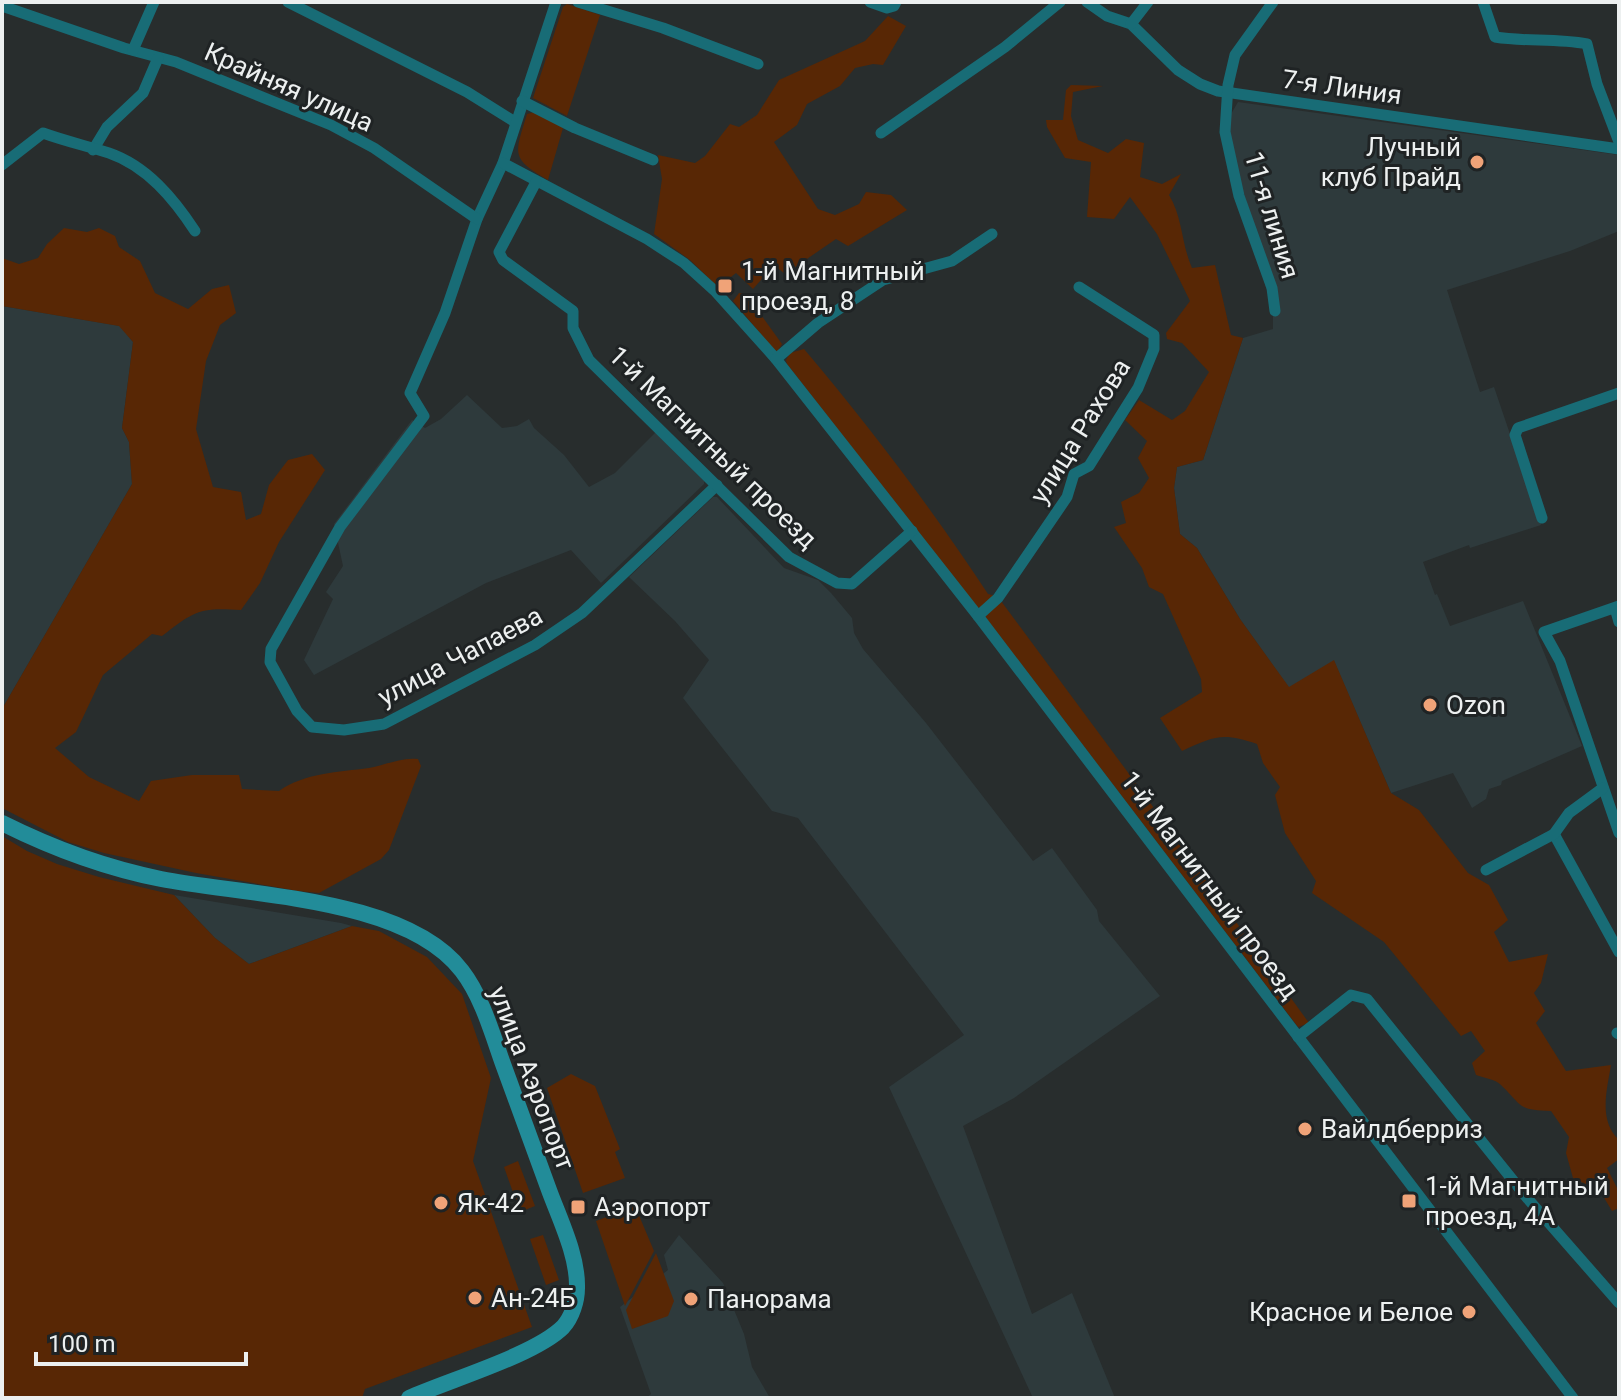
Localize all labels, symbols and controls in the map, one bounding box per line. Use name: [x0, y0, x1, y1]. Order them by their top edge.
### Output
street label: Крайняя улица: [200, 36, 378, 138]
street label: 7-я Линия: [1280, 64, 1404, 110]
place label: Лучный клуб Прайд: [1321, 132, 1461, 192]
street label: 11-я линия: [1238, 148, 1306, 282]
marker: Лучный клуб Прайд: [1468, 153, 1486, 171]
place label: 1-й Магнитный проезд, 8: [741, 256, 925, 316]
marker: 1-й Магнитный проезд, 8: [716, 277, 734, 295]
street label: 1-й Магнитный проезд: [603, 340, 823, 554]
street label: улица Рахова: [1024, 353, 1136, 509]
street label: улица Чапаева: [373, 600, 547, 712]
place label: Ozon: [1446, 690, 1506, 720]
marker: Ozon: [1421, 696, 1439, 714]
street label: 1-й Магнитный проезд: [1115, 765, 1305, 1005]
street label: улица Аэропорт: [483, 982, 581, 1174]
place label: Вайлдберриз: [1321, 1114, 1483, 1144]
marker: Вайлдберриз: [1296, 1120, 1314, 1138]
place label: 1-й Магнитный проезд, 4А: [1425, 1171, 1609, 1231]
place label: Як-42: [457, 1188, 524, 1218]
place label: Аэропорт: [594, 1192, 710, 1222]
marker: 1-й Магнитный проезд, 4А: [1400, 1192, 1418, 1210]
marker: Як-42: [432, 1194, 450, 1212]
marker: Аэропорт: [569, 1198, 587, 1216]
place label: Ан-24Б: [491, 1283, 576, 1313]
place label: Панорама: [707, 1284, 832, 1314]
marker: Ан-24Б: [466, 1289, 484, 1307]
marker: Панорама: [682, 1290, 700, 1308]
place label: Красное и Белое: [1249, 1297, 1453, 1327]
marker: Красное и Белое: [1460, 1303, 1478, 1321]
scale bar: [36, 1316, 246, 1366]
text: 100 m: [48, 1330, 115, 1358]

